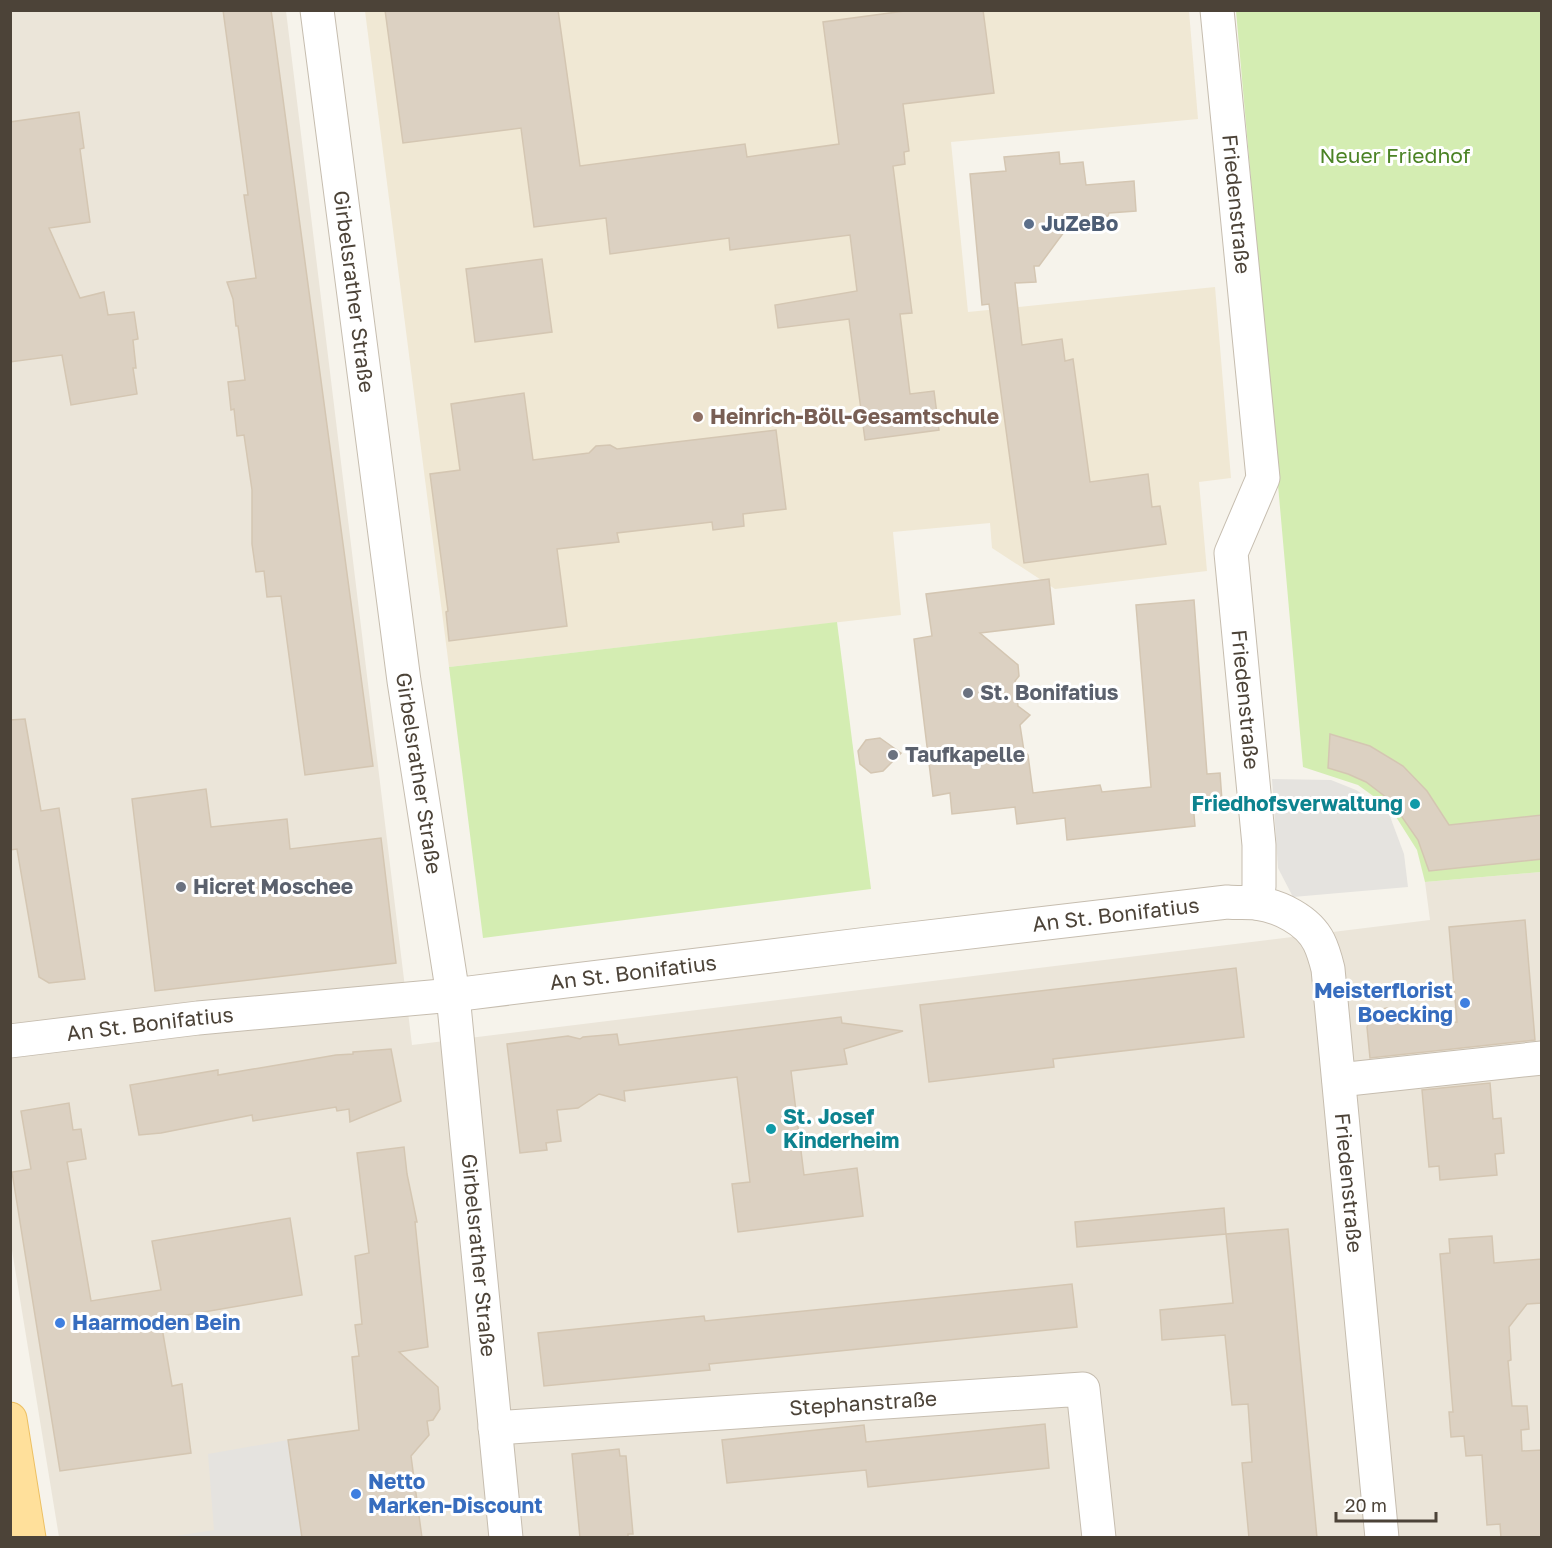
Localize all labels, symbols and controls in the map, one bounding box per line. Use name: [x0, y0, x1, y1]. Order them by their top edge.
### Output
street label: Friedenstraße: [1217, 133, 1257, 275]
park label: Neuer Friedhof: [1320, 142, 1471, 168]
street label: Girbelsrather Straße: [329, 189, 381, 394]
place label: JuZeBo: [1041, 210, 1118, 236]
marker: JuZeBo: [1022, 217, 1036, 231]
place label: Heinrich-Böll-Gesamtschule: [710, 403, 999, 429]
marker: Heinrich-Böll-Gesamtschule: [691, 410, 705, 424]
street label: Friedenstraße: [1226, 628, 1266, 771]
street label: Girbelsrather Straße: [391, 671, 448, 876]
place label: St. Bonifatius: [980, 679, 1119, 705]
marker: St. Bonifatius: [961, 686, 975, 700]
place label: Taufkapelle: [905, 741, 1025, 767]
marker: Taufkapelle: [886, 748, 900, 762]
place label: Friedhofsverwaltung: [1192, 790, 1403, 816]
marker: Friedhofsverwaltung: [1408, 797, 1422, 811]
place label: Hicret Moschee: [193, 873, 353, 899]
marker: Hicret Moschee: [174, 880, 188, 894]
street label: An St. Bonifatius: [1031, 891, 1201, 937]
street label: An St. Bonifatius: [548, 949, 718, 995]
place label: Meisterflorist Boecking: [1314, 977, 1453, 1027]
marker: Meisterflorist Boecking: [1458, 996, 1472, 1010]
street label: An St. Bonifatius: [65, 1001, 235, 1046]
place label: St. Josef Kinderheim: [783, 1103, 899, 1153]
street label: Friedenstraße: [1330, 1112, 1369, 1254]
marker: St. Josef Kinderheim: [764, 1122, 778, 1136]
street label: Girbelsrather Straße: [457, 1153, 502, 1358]
place label: Haarmoden Bein: [72, 1309, 240, 1335]
marker: Haarmoden Bein: [53, 1316, 67, 1330]
street label: Stephanstraße: [788, 1385, 938, 1420]
place label: Netto Marken-Discount: [368, 1468, 543, 1518]
scale bar: [1336, 1485, 1436, 1523]
marker: Netto Marken-Discount: [349, 1487, 363, 1501]
text: 20 m: [1345, 1494, 1387, 1516]

